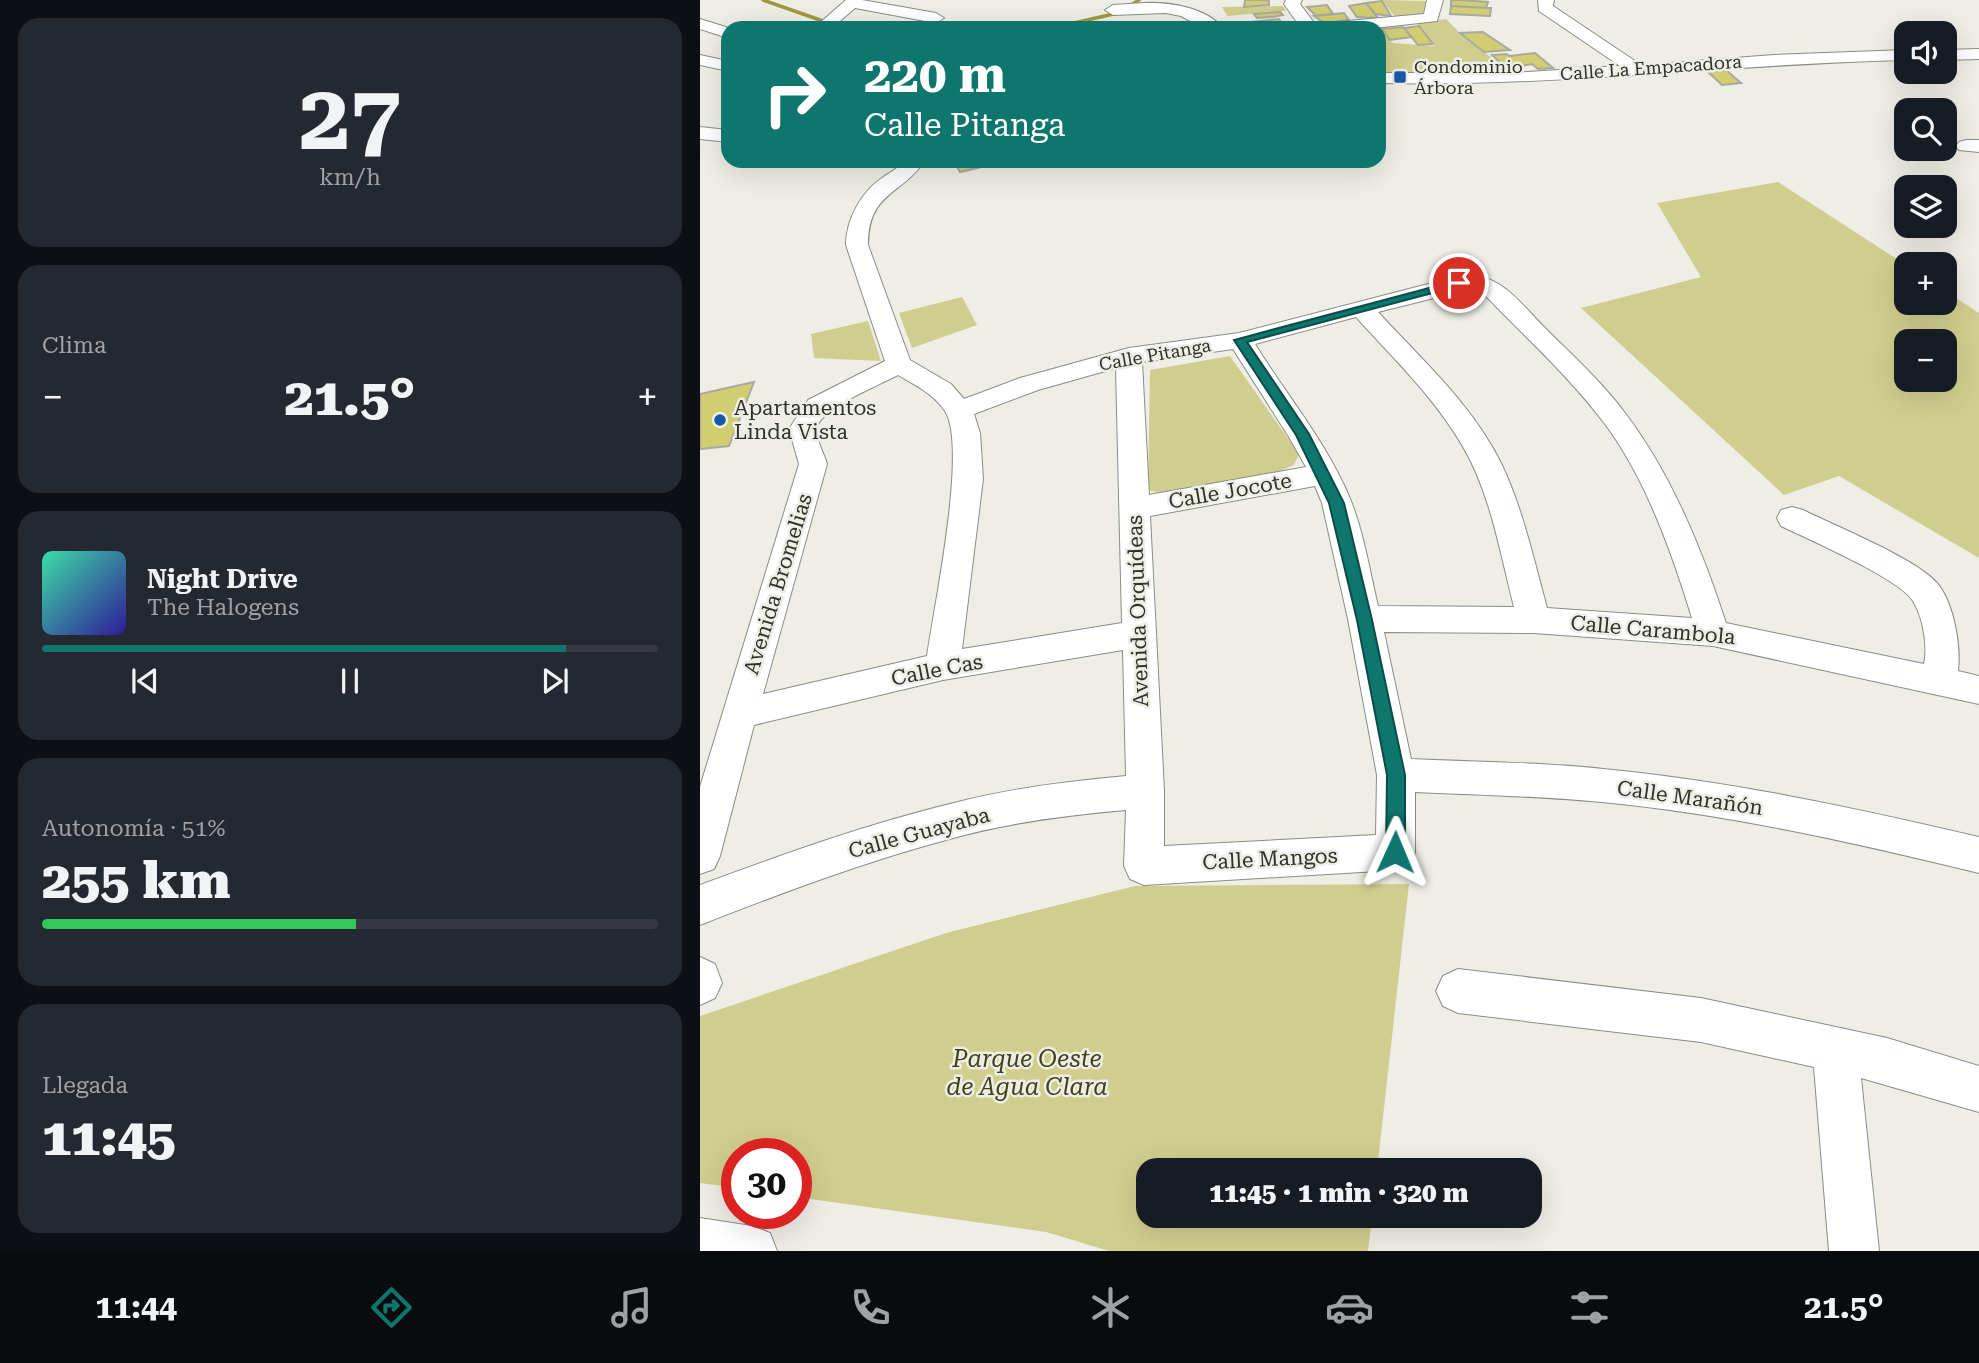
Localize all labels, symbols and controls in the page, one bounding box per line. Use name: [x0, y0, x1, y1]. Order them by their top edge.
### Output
map controls: [1894, 21, 1957, 392]
button: sound: [1894, 21, 1957, 84]
text: 220 m: [864, 47, 1006, 104]
icon: right: [749, 49, 840, 140]
street label: Calle La Empacadora: [1559, 51, 1743, 84]
place label: Condominio Árbora: [1414, 56, 1523, 98]
text: 27: [299, 65, 401, 171]
marker: Condominio Árbora: [1392, 69, 1408, 85]
button: search: [1894, 98, 1957, 161]
text: Calle Pitanga: [864, 106, 1065, 144]
text: km/h: [319, 164, 381, 191]
button: layers: [1894, 175, 1957, 238]
button: +: [1894, 252, 1957, 315]
pin: [1429, 253, 1489, 313]
icon: arrive: [1440, 264, 1478, 302]
button: −: [1894, 329, 1957, 392]
text: Clima: [42, 332, 106, 359]
street label: Calle Pitanga: [1097, 334, 1213, 375]
text: 21.5°: [285, 367, 415, 428]
text: −: [42, 375, 63, 419]
text: +: [637, 375, 658, 419]
place label: Apartamentos Linda Vista: [734, 396, 876, 444]
marker: Apartamentos Linda Vista: [712, 412, 728, 428]
street label: Calle Jocote: [1167, 468, 1293, 514]
street label: Avenida Bromelias: [739, 491, 817, 677]
street label: Avenida Orquídeas: [1123, 515, 1153, 707]
text: Night Drive: [147, 564, 298, 594]
text: The Halogens: [147, 594, 299, 621]
street label: Calle Carambola: [1569, 611, 1737, 649]
street label: Calle Cas: [889, 649, 985, 691]
icon: previous: [126, 662, 164, 700]
icon: pause: [331, 662, 369, 700]
icon: next: [536, 662, 574, 700]
street label: Calle Marañón: [1615, 776, 1765, 820]
street label: Calle Guayaba: [846, 802, 993, 863]
text: Autonomía · 51%: [42, 815, 226, 842]
position arrow: [1358, 815, 1432, 889]
street label: Calle Mangos: [1202, 843, 1338, 875]
text: 255 km: [42, 850, 230, 911]
park label: Parque Oeste de Agua Clara: [946, 1045, 1108, 1101]
text: Llegada: [42, 1072, 128, 1099]
text: 11:45: [42, 1107, 176, 1168]
speed limit sign: 30: [721, 1138, 812, 1229]
text: 11:45 · 1 min · 320 m: [1209, 1178, 1469, 1208]
icon: directions: [367, 1283, 416, 1332]
icon: music: [607, 1283, 656, 1332]
icon: phone: [846, 1283, 895, 1332]
icon: climate: [1086, 1283, 1135, 1332]
icon: car: [1325, 1283, 1374, 1332]
icon: filters: [1565, 1283, 1614, 1332]
text: 11:44: [95, 1288, 177, 1326]
text: 21.5°: [1804, 1288, 1884, 1326]

